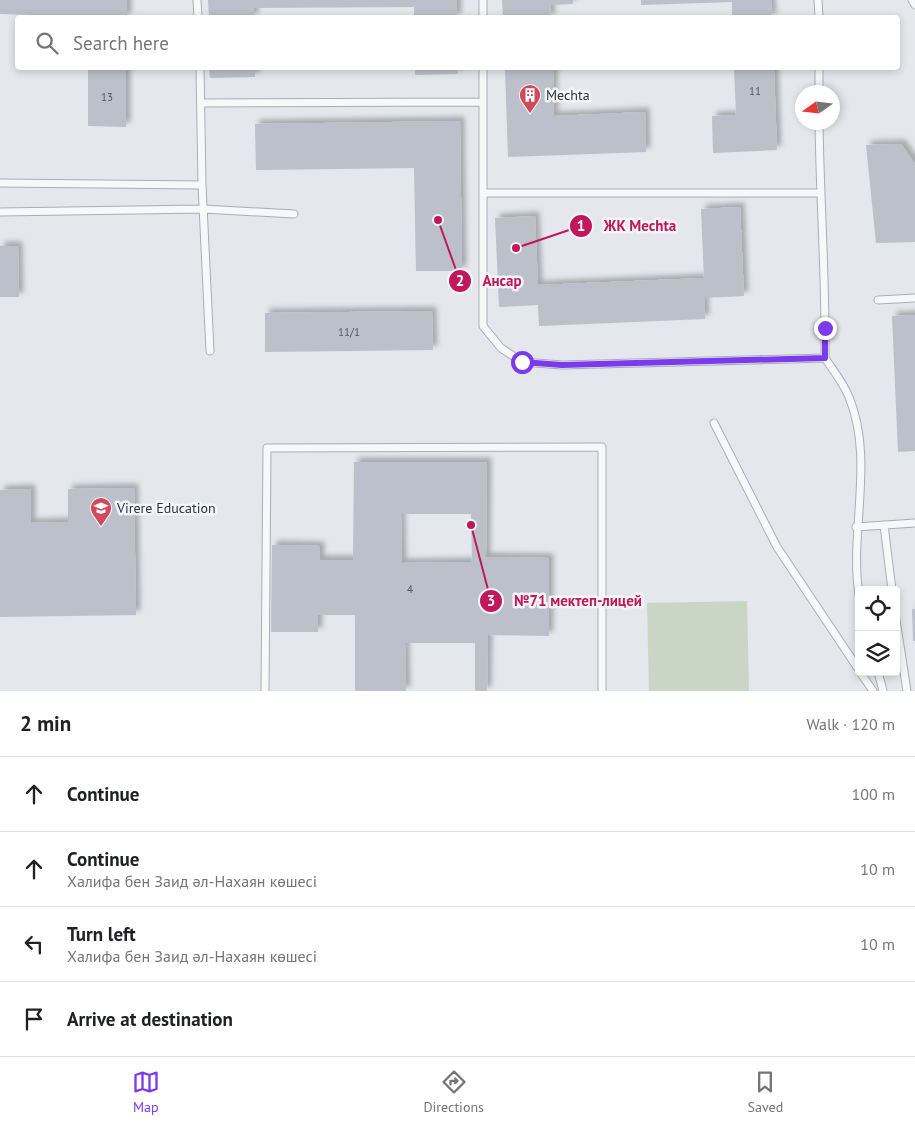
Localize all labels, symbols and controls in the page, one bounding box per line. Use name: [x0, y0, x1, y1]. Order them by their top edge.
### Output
search box: [15, 15, 900, 70]
icon: search: [33, 29, 61, 57]
text: Search here: [73, 31, 169, 55]
building icon: Mechta: [518, 83, 542, 114]
house number: 11: [749, 84, 761, 98]
north arrow: [795, 85, 840, 130]
place label: Mechta: [546, 86, 590, 104]
house number: 13: [101, 90, 113, 104]
callout: ЖК Mechta: [569, 211, 686, 241]
text: 1: [577, 216, 585, 235]
text: ЖК Mechta: [603, 216, 676, 235]
callout: Ансар: [448, 266, 532, 296]
text: 2: [456, 271, 464, 290]
text: Ансар: [482, 271, 522, 290]
route end: [814, 317, 837, 340]
house number: 11/1: [338, 325, 360, 339]
route start: [511, 351, 534, 374]
school or university icon: Virere Education: [89, 496, 113, 527]
place label: Virere Education: [116, 499, 216, 517]
house number: 4: [407, 582, 413, 596]
callout: №71 мектеп-лицей: [479, 586, 652, 616]
map controls: [855, 586, 900, 676]
button: locate: [855, 586, 900, 631]
text: 3: [487, 591, 495, 610]
text: №71 мектеп-лицей: [514, 591, 642, 610]
button: layers: [855, 631, 900, 676]
text: 2 min: [20, 710, 71, 737]
text: Walk · 120 m: [806, 714, 895, 734]
icon: ahead: [20, 780, 48, 808]
text: Continue: [67, 782, 139, 806]
text: 100 m: [852, 784, 895, 804]
text: Continue: [67, 847, 139, 871]
icon: ahead: [20, 855, 48, 883]
text: 10 m: [860, 859, 895, 879]
text: Халифа бен Заид әл-Нахаян көшесі: [67, 871, 317, 891]
text: Turn left: [67, 922, 136, 946]
icon: left: [20, 930, 48, 958]
text: 10 m: [860, 934, 895, 954]
text: Халифа бен Заид әл-Нахаян көшесі: [67, 946, 317, 966]
icon: arrive: [20, 1005, 48, 1033]
text: Arrive at destination: [67, 1007, 233, 1031]
tab: Map: [132, 1068, 160, 1116]
tab: Directions: [423, 1068, 484, 1116]
tab: Saved: [748, 1068, 783, 1116]

